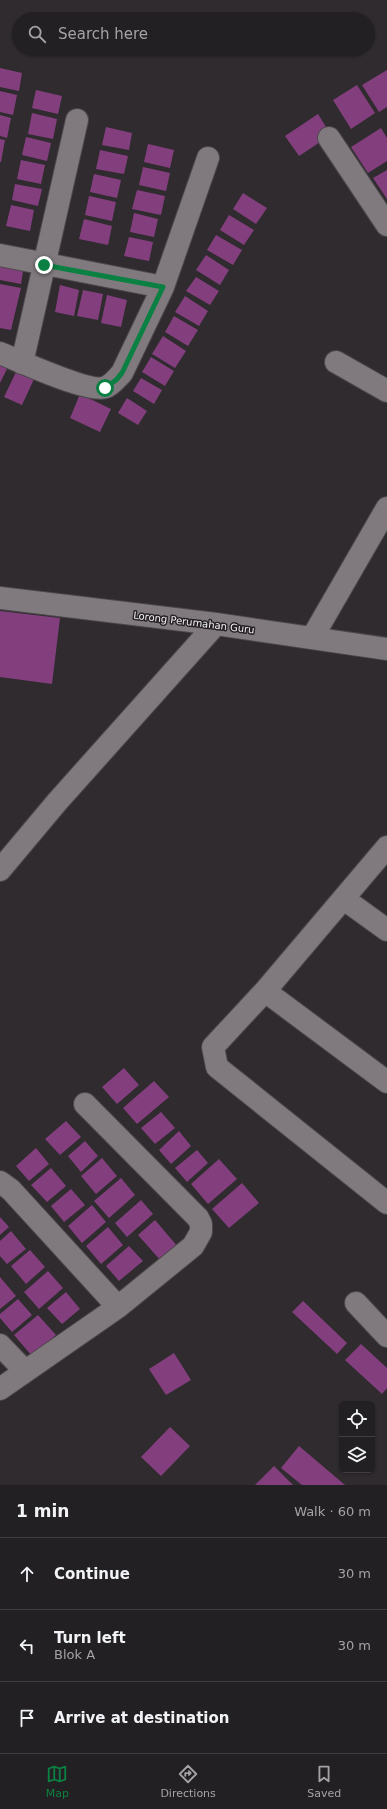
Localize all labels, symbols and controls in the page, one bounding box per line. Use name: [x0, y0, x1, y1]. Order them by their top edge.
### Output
search box: [12, 12, 375, 56]
icon: search: [26, 23, 48, 45]
text: Search here: [58, 25, 148, 43]
route end: [35, 256, 53, 274]
route start: [96, 379, 114, 397]
street label: Lorong Perumahan Guru: [133, 610, 255, 635]
map controls: [339, 1401, 375, 1473]
button: locate: [339, 1401, 375, 1437]
button: layers: [339, 1437, 375, 1473]
text: 1 min: [16, 1501, 69, 1521]
text: Walk · 60 m: [294, 1504, 371, 1519]
icon: ahead: [16, 1563, 38, 1585]
text: Continue: [54, 1565, 130, 1583]
text: 30 m: [338, 1566, 371, 1581]
text: Turn left: [54, 1629, 126, 1647]
icon: left: [16, 1635, 38, 1657]
text: 30 m: [338, 1638, 371, 1653]
text: Blok A: [54, 1647, 95, 1662]
icon: arrive: [16, 1707, 38, 1729]
text: Arrive at destination: [54, 1709, 229, 1727]
tab: Map: [46, 1763, 69, 1800]
tab: Directions: [160, 1763, 216, 1800]
tab: Saved: [307, 1763, 341, 1800]

